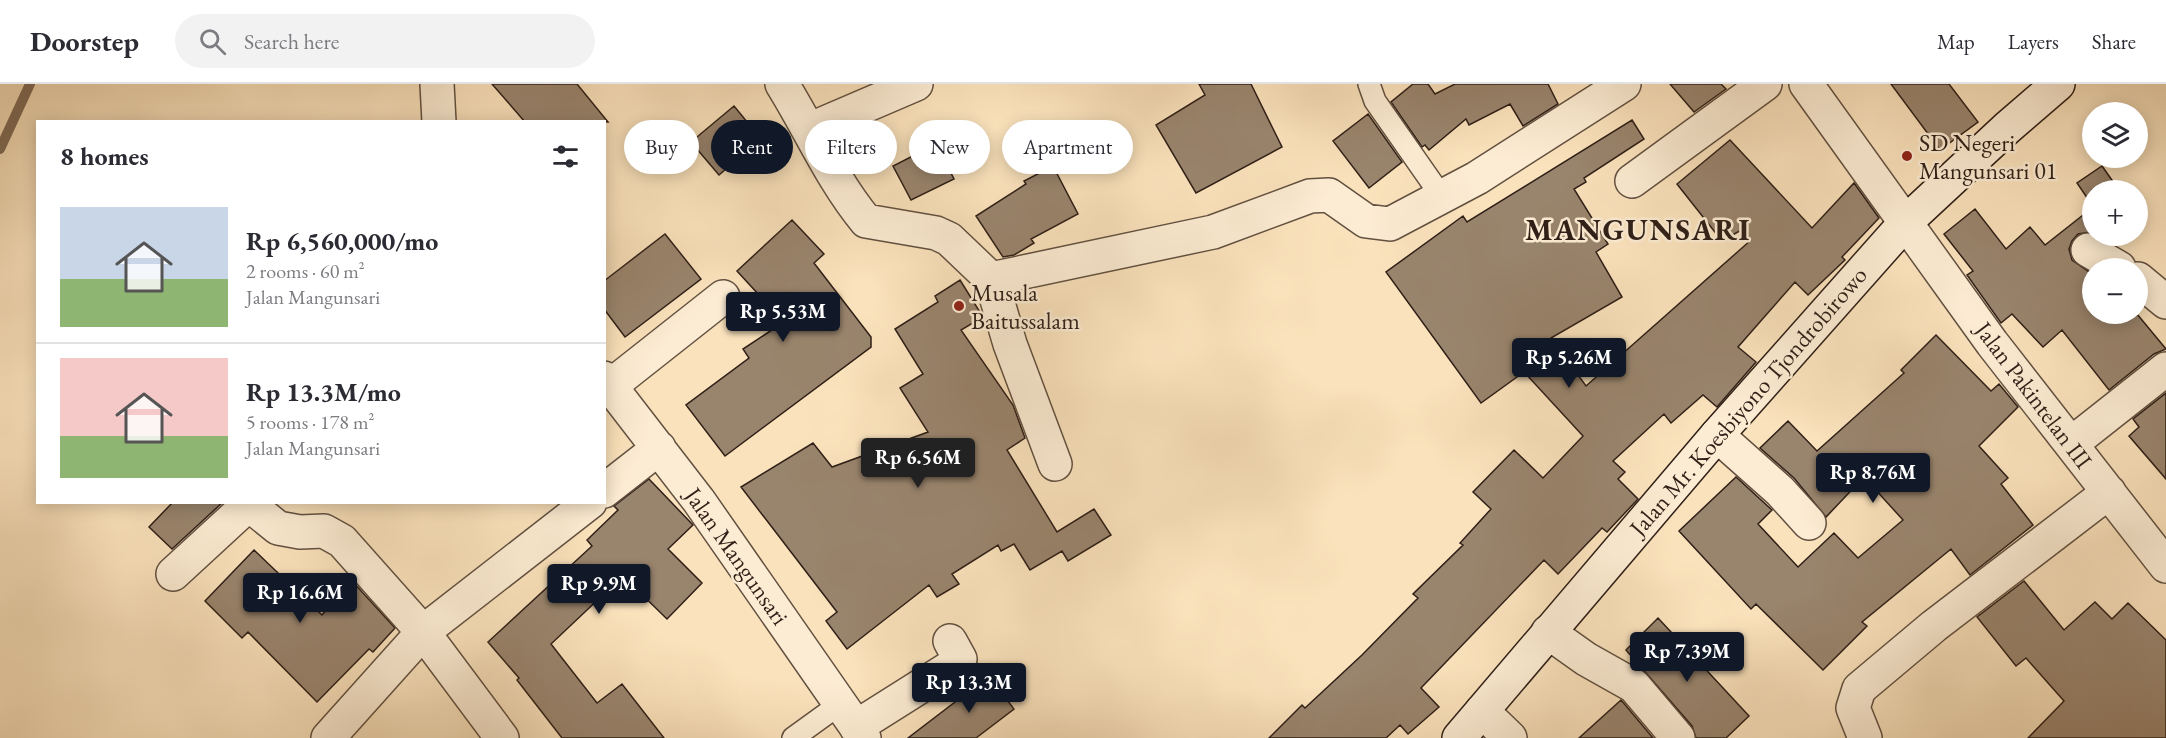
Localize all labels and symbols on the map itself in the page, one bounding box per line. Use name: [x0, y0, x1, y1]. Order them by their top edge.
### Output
place label: SD Negeri Mangunsari 01: [1919, 127, 2057, 186]
marker: SD Negeri Mangunsari 01: [1900, 149, 1914, 163]
district label: MANGUNSARI: [1525, 210, 1751, 249]
street label: Jalan Mr. Koesbiyono Tjondrobirowo: [1621, 260, 1874, 544]
place label: Musala Baitussalam: [971, 277, 1080, 336]
pin: Rp 5.53M: [721, 292, 845, 343]
marker: Musala Baitussalam: [952, 299, 966, 313]
street label: Jalan Pakintelan III: [1967, 314, 2099, 475]
pin: Rp 5.26M: [1507, 338, 1631, 389]
pin: Rp 6.56M: [856, 438, 980, 489]
pin: Rp 8.76M: [1811, 453, 1935, 504]
street label: Jalan Mangunsari: [677, 480, 796, 631]
pin: Rp 9.9M: [544, 564, 654, 615]
pin: Rp 16.6M: [238, 573, 362, 624]
pin: Rp 7.39M: [1625, 632, 1749, 683]
pin: Rp 13.3M: [907, 663, 1031, 714]

